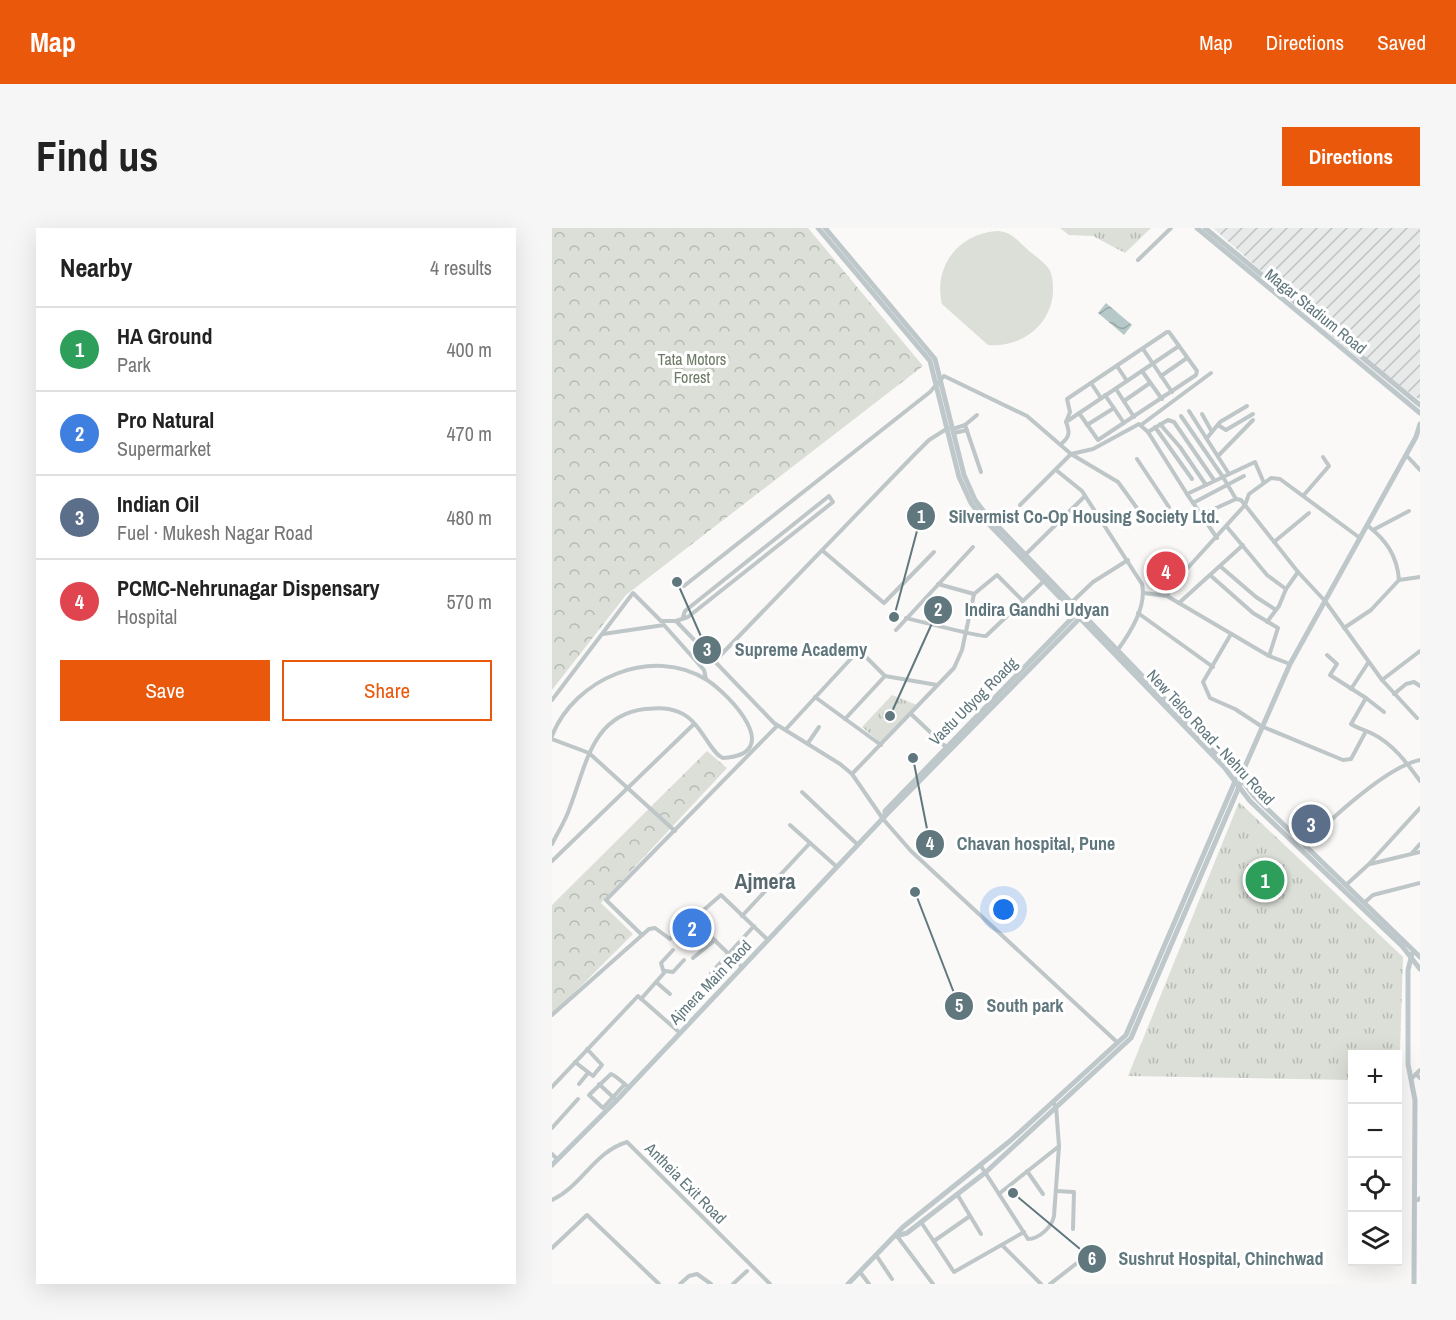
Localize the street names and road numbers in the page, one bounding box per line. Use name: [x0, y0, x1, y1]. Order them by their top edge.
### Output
street label: Magar Stadium Road: [1261, 263, 1371, 359]
street label: Vastu Udyog Roadg: [924, 652, 1022, 750]
street label: New Telco Road - Nehru Road: [1142, 665, 1280, 809]
street label: Ajmera Main Raod: [663, 935, 756, 1030]
street label: Antheia Exit Road: [640, 1137, 731, 1228]

